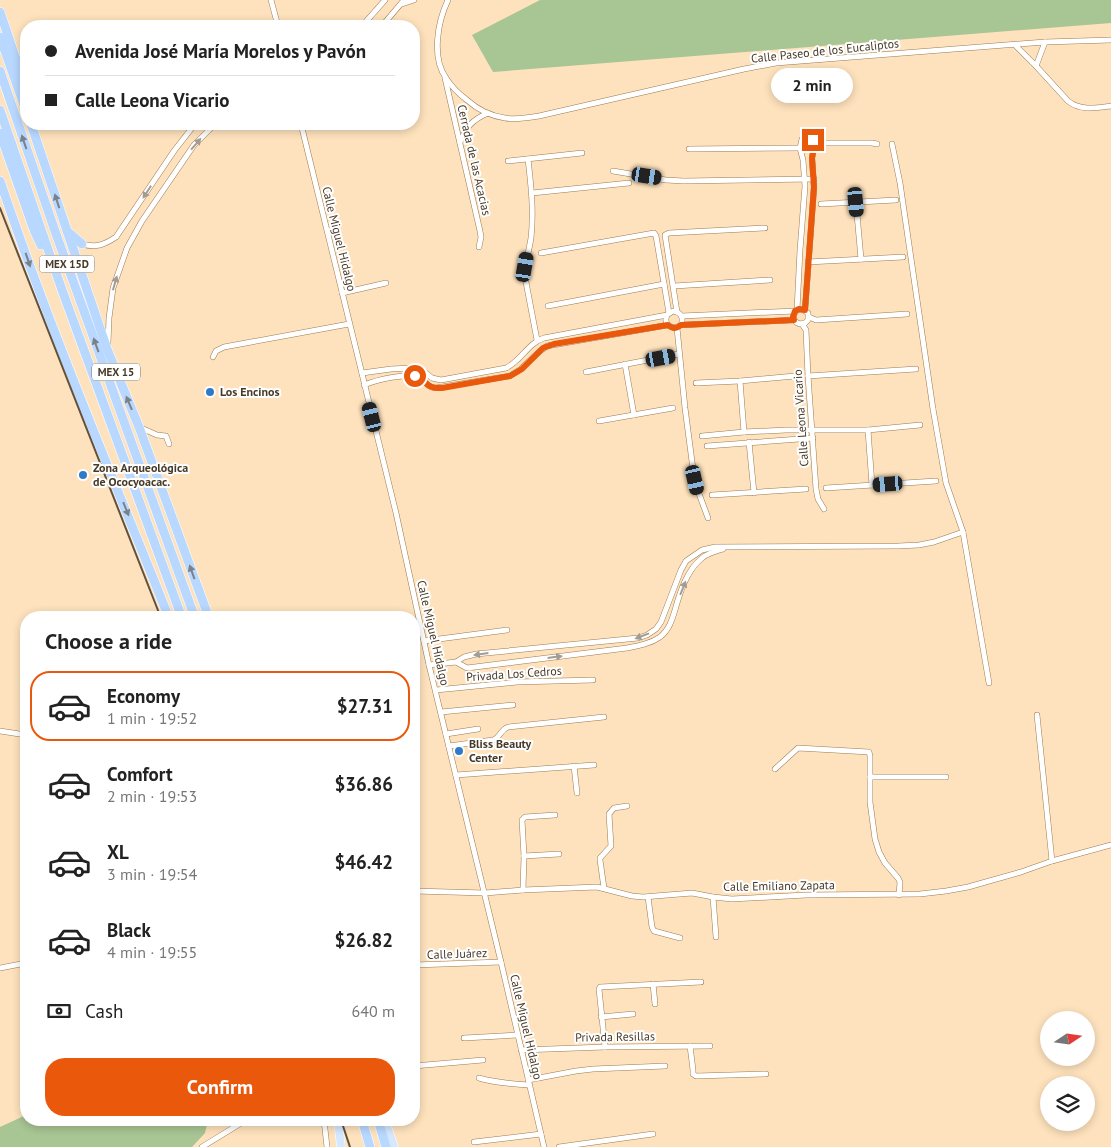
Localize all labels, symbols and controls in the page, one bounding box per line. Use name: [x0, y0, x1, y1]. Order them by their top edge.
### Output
street label: Calle Paseo de los Eucaliptos: [750, 35, 900, 66]
text: Avenida José María Morelos y Pavón: [75, 39, 366, 63]
callout: 2 min: [772, 68, 854, 102]
text: 2 min: [792, 75, 832, 95]
text: Calle Leona Vicario: [75, 88, 230, 112]
street label: Cerrada de las Acacias: [454, 103, 495, 217]
route end: [802, 129, 824, 151]
one-way arrow: [20, 134, 28, 149]
one-way arrow: [190, 138, 202, 150]
car: [631, 166, 662, 186]
one-way arrow: [142, 185, 152, 199]
street label: Calle Miguel Hidalgo: [319, 185, 360, 293]
car: [847, 186, 864, 218]
one-way arrow: [53, 193, 60, 208]
car: [515, 251, 534, 283]
one-way arrow: [25, 253, 32, 268]
road number: MEX 15D: [40, 255, 94, 272]
one-way arrow: [112, 275, 120, 290]
one-way arrow: [92, 337, 100, 352]
car: [644, 348, 677, 368]
road number: MEX 15: [92, 364, 140, 381]
route start: [404, 365, 426, 387]
street label: Calle Leona Vicario: [790, 369, 811, 467]
place label: Los Encinos: [220, 384, 280, 399]
marker: Los Encinos: [204, 386, 216, 398]
one-way arrow: [124, 396, 132, 410]
car: [361, 401, 382, 433]
place label: Zona Arqueológica de Ococyoacac.: [93, 460, 188, 489]
car: [684, 464, 705, 496]
marker: Zona Arqueológica de Ococyoacac.: [77, 469, 89, 481]
car: [872, 475, 903, 493]
one-way arrow: [122, 502, 130, 517]
one-way arrow: [188, 564, 196, 579]
street label: Calle Miguel Hidalgo: [414, 579, 453, 687]
one-way arrow: [679, 580, 687, 595]
text: Choose a ride: [45, 627, 172, 655]
one-way arrow: [634, 632, 649, 640]
one-way arrow: [473, 650, 489, 658]
one-way arrow: [547, 653, 563, 661]
street label: Privada Los Cedros: [466, 663, 562, 684]
icon: car: [47, 684, 92, 729]
text: Economy: [107, 684, 180, 708]
text: $27.31: [337, 694, 393, 718]
text: 1 min · 19:52: [107, 708, 197, 728]
place label: Bliss Beauty Center: [469, 736, 532, 765]
marker: Bliss Beauty Center: [453, 745, 465, 757]
icon: car: [47, 762, 92, 807]
text: Comfort: [107, 762, 173, 786]
text: $36.86: [334, 772, 393, 796]
text: 2 min · 19:53: [107, 786, 197, 806]
icon: car: [47, 840, 92, 885]
text: XL: [107, 840, 129, 864]
text: $46.42: [334, 850, 393, 874]
text: 3 min · 19:54: [107, 864, 197, 884]
street label: Calle Emiliano Zapata: [723, 877, 835, 894]
icon: car: [47, 918, 92, 963]
text: Black: [107, 918, 151, 942]
text: $26.82: [334, 928, 393, 952]
text: 4 min · 19:55: [107, 942, 197, 962]
street label: Calle Juárez: [427, 945, 487, 962]
street label: Calle Miguel Hidalgo: [507, 973, 546, 1081]
icon: cash: [45, 997, 73, 1025]
text: Cash: [85, 999, 123, 1023]
text: 640 m: [352, 1001, 395, 1021]
north arrow: [1040, 1011, 1095, 1066]
map controls: [1040, 1011, 1095, 1131]
street label: Privada Resillas: [575, 1028, 655, 1045]
button: Confirm: [45, 1058, 395, 1116]
button: layers: [1040, 1076, 1095, 1131]

